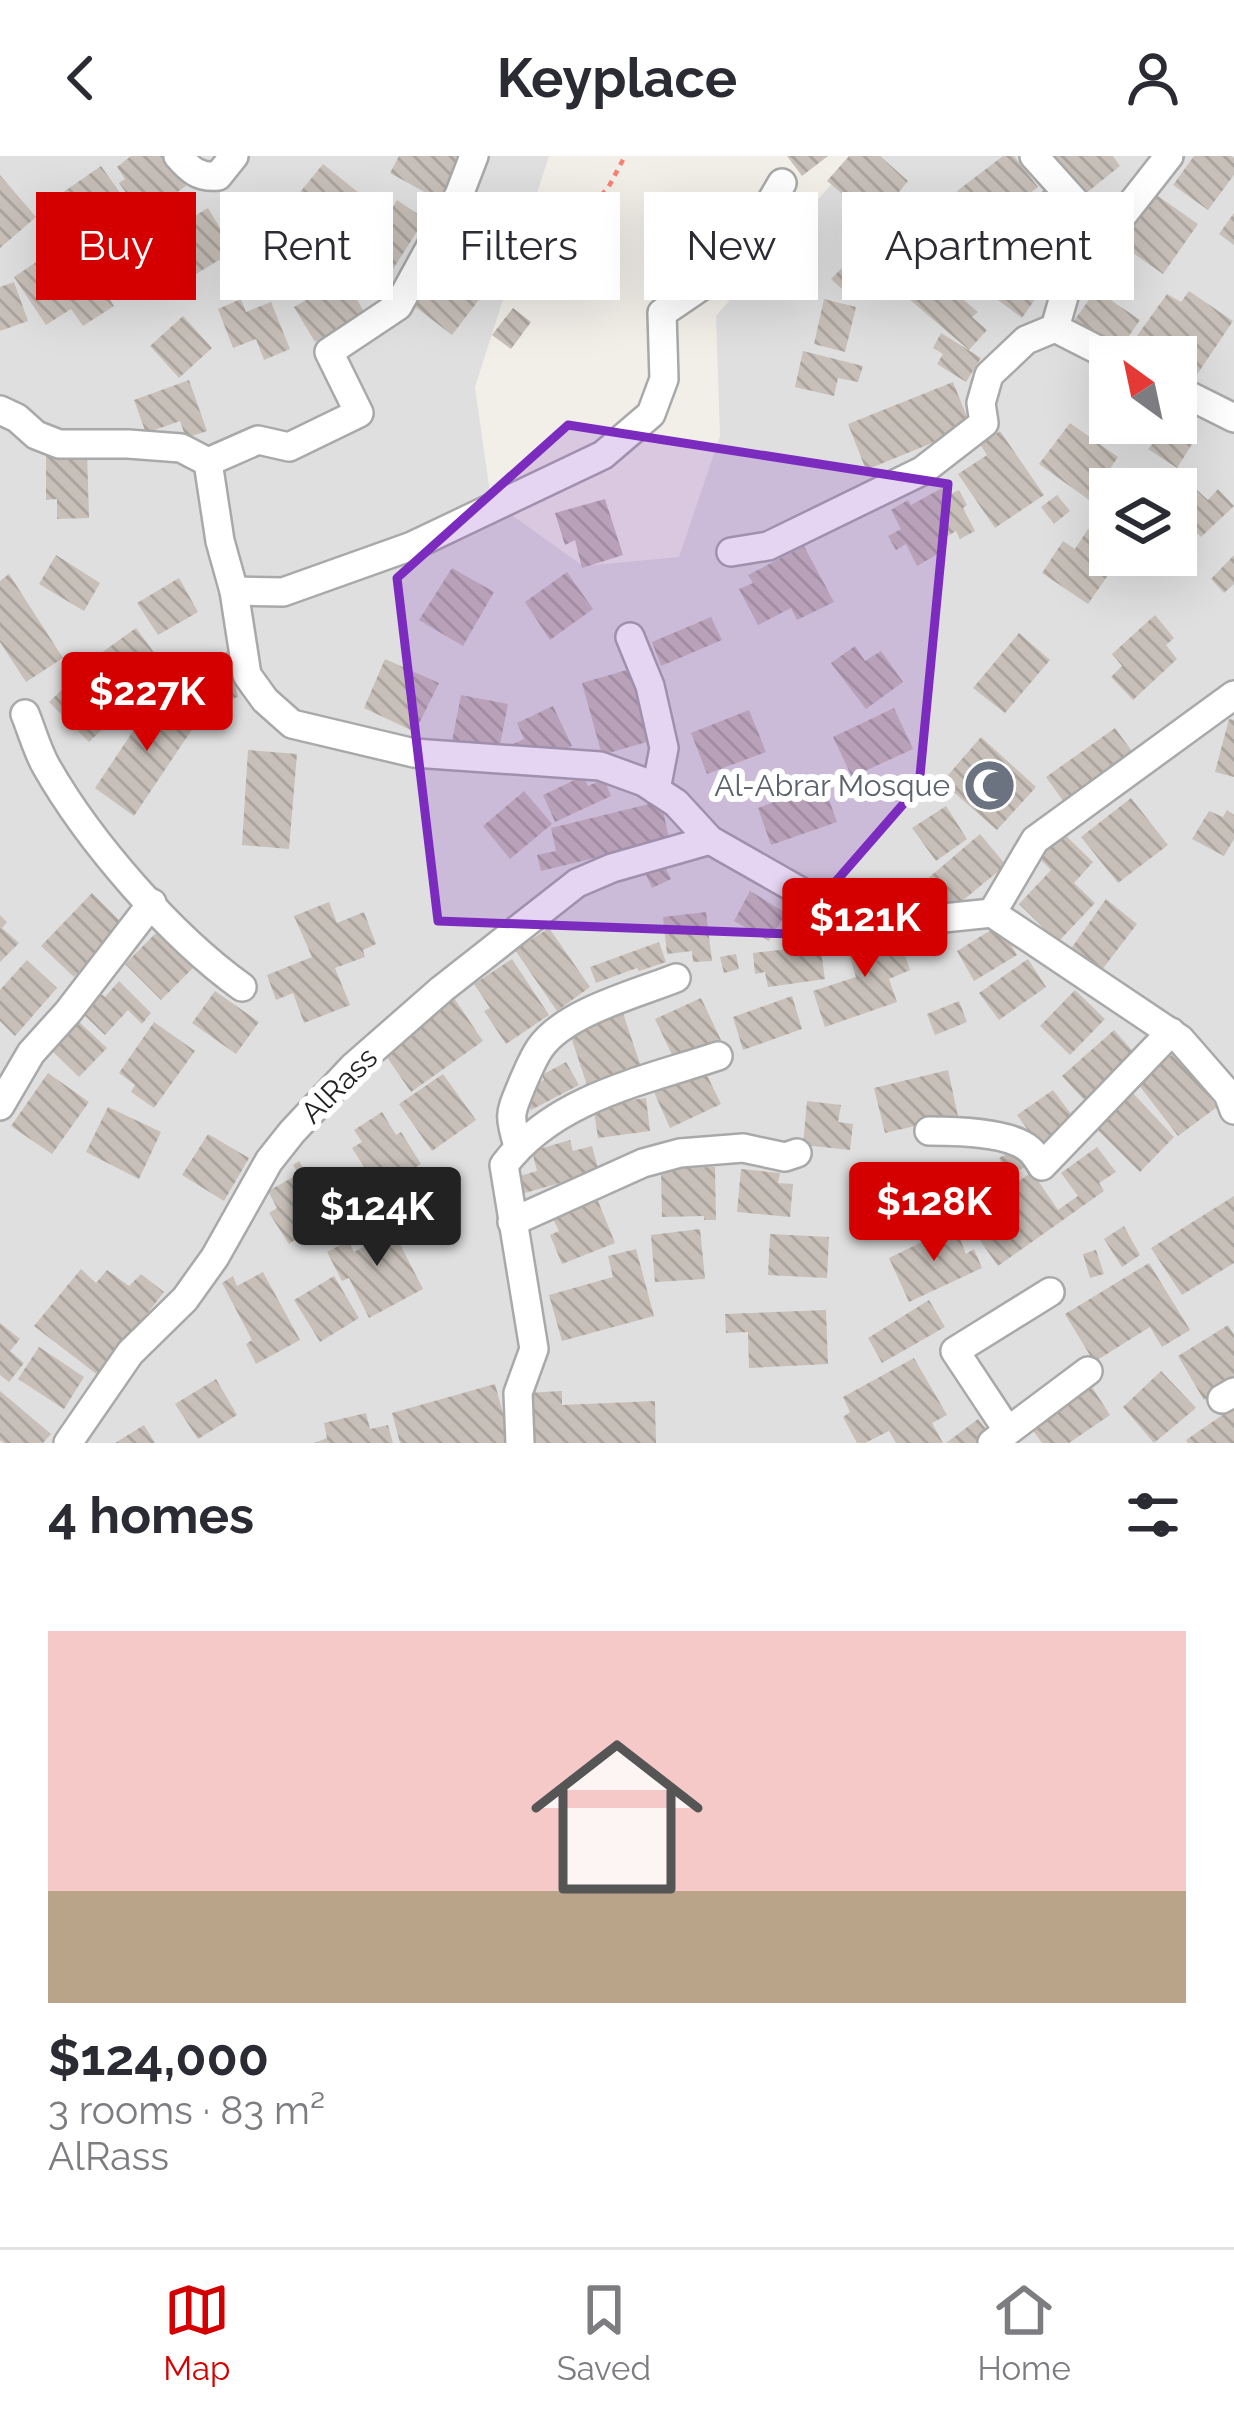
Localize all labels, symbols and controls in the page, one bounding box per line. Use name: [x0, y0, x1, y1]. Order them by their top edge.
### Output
icon: back: [48, 45, 114, 111]
icon: person: [1120, 45, 1186, 111]
text: Keyplace: [497, 46, 737, 110]
chip: Buy: [36, 192, 196, 300]
chip: Rent: [220, 192, 393, 300]
chip: Filters: [417, 192, 620, 300]
chip: New: [644, 192, 818, 300]
chip: Apartment: [842, 192, 1134, 300]
north arrow: [1089, 336, 1197, 444]
map controls: [1089, 336, 1197, 576]
button: layers: [1089, 468, 1197, 576]
pin: $227K: [63, 652, 231, 754]
text: $227K: [89, 668, 205, 714]
mosque icon: Al-Abrar Mosque: [961, 757, 1017, 813]
place label: Al-Abrar Mosque: [714, 768, 950, 803]
pin: $121K: [781, 878, 949, 980]
text: $121K: [809, 894, 921, 940]
street label: AlRass: [294, 1040, 384, 1130]
pin: $128K: [850, 1162, 1018, 1264]
pin: $124K: [293, 1167, 461, 1269]
text: $128K: [876, 1178, 992, 1224]
text: $124K: [320, 1183, 434, 1229]
icon: filters: [1120, 1482, 1186, 1548]
text: 4 homes: [48, 1485, 254, 1545]
icon: home: [509, 1709, 725, 1925]
text: $124,000: [48, 2027, 269, 2087]
text: 3 rooms · 83 m²: [48, 2087, 325, 2133]
text: AlRass: [48, 2133, 169, 2179]
tab: Map: [163, 2277, 230, 2388]
tab: Saved: [557, 2277, 651, 2388]
tab: Home: [977, 2277, 1071, 2388]

